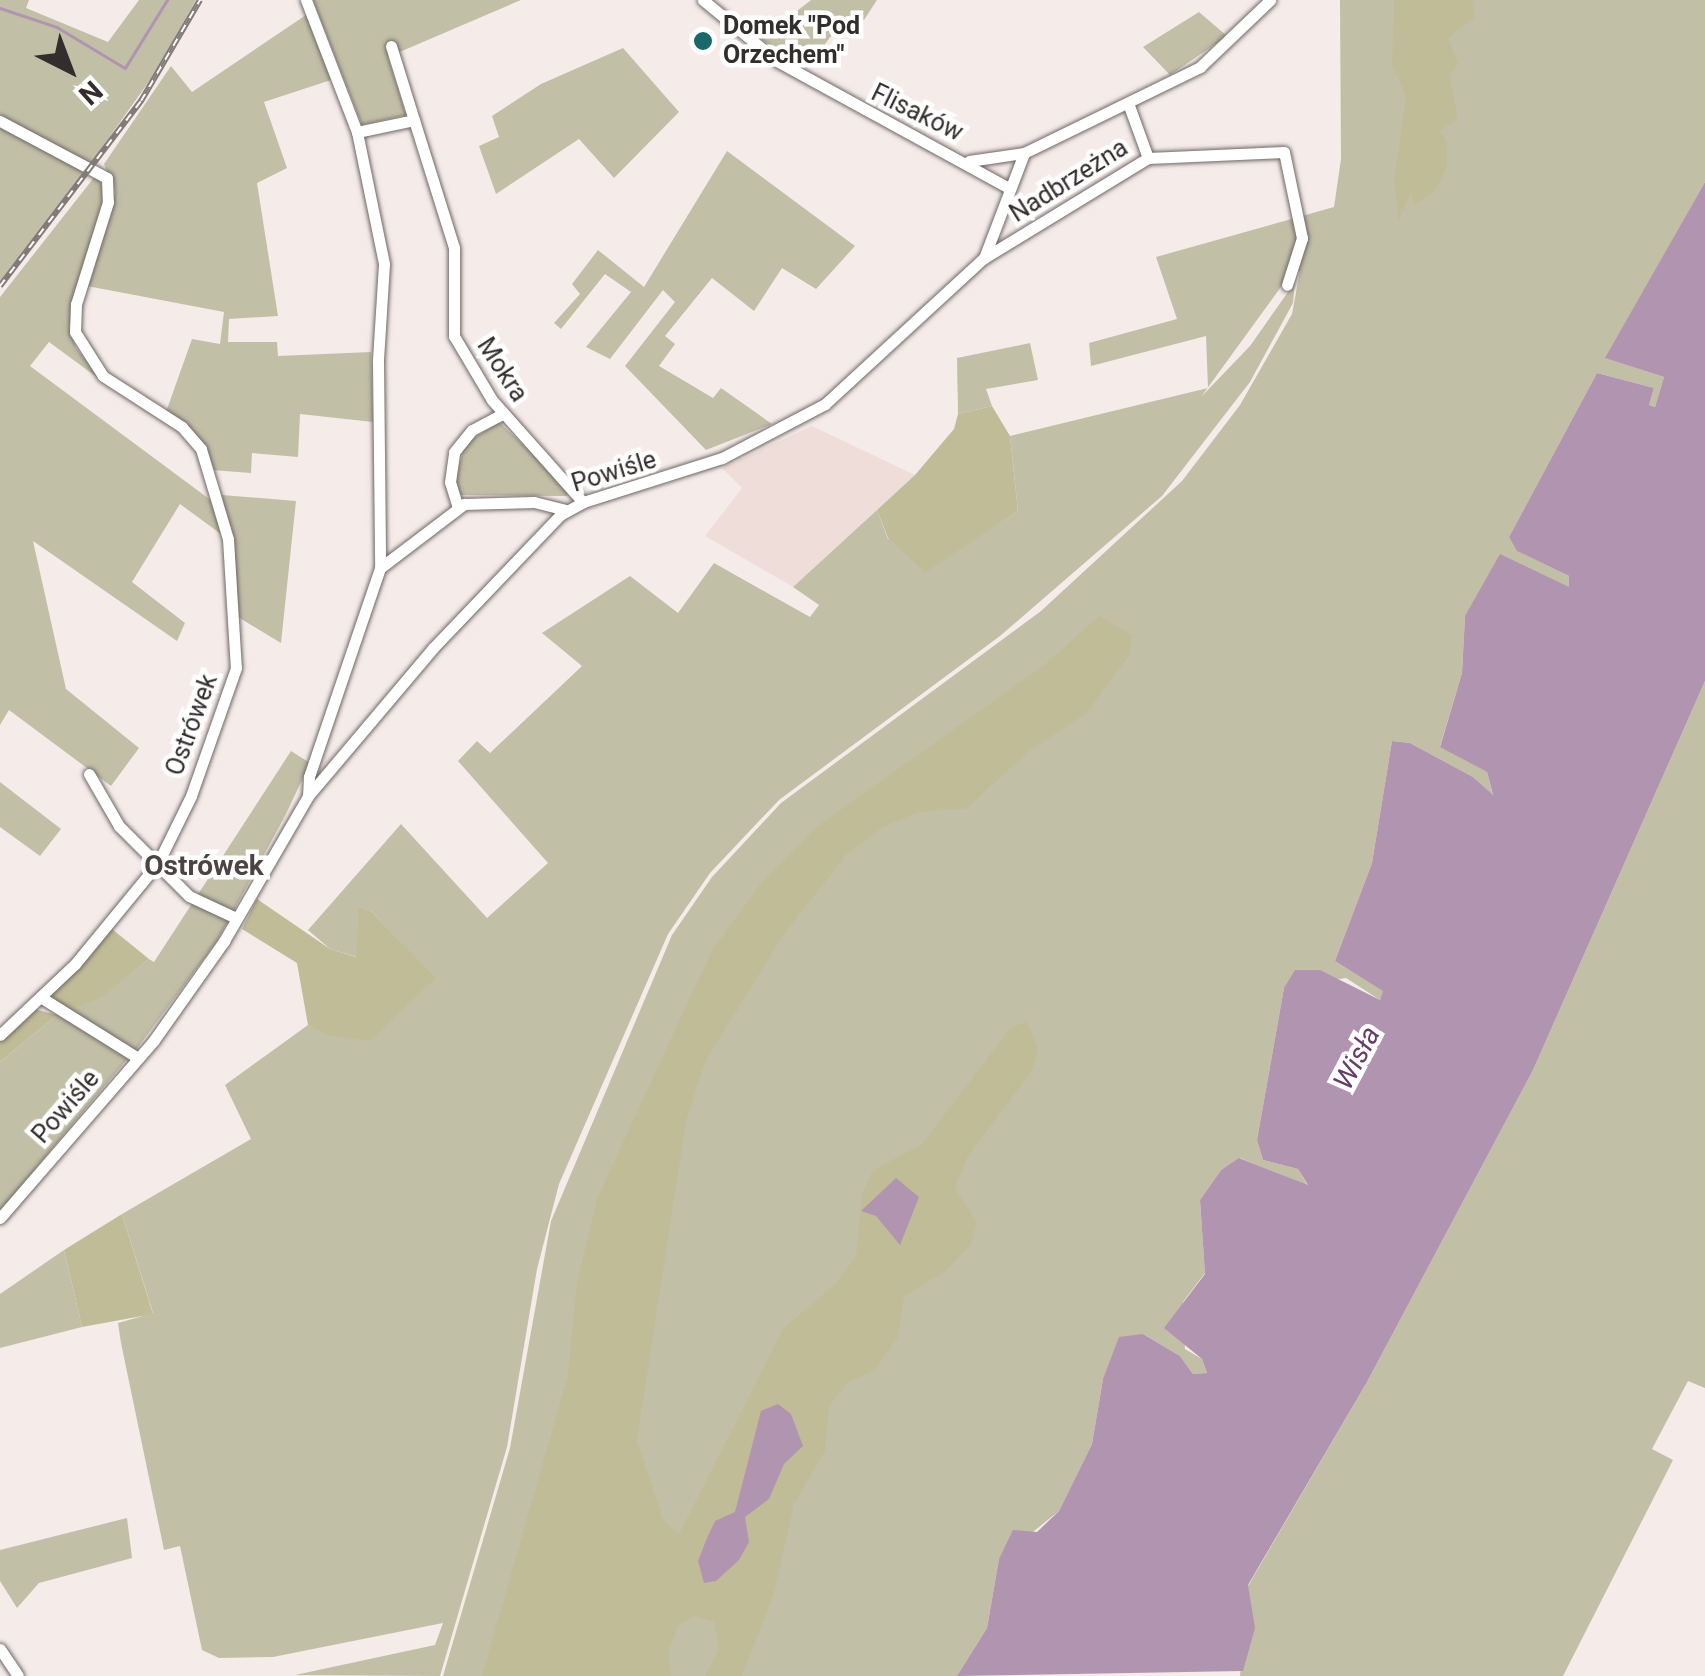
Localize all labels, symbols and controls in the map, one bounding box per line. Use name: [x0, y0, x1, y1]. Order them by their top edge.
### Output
place label: Domek "Pod Orzechem": [723, 12, 860, 71]
north arrow: [20, 20, 120, 120]
marker: Domek "Pod Orzechem": [692, 30, 714, 52]
text: N: [72, 74, 109, 112]
street label: Flisaków: [866, 78, 968, 148]
street label: Nadbrzeżna: [1005, 133, 1133, 229]
street label: Mokra: [470, 332, 534, 408]
street label: Powiśle: [568, 445, 660, 499]
street label: Ostrówek: [160, 670, 224, 780]
district label: Ostrówek: [144, 849, 264, 883]
water label: Wisła: [1326, 1021, 1388, 1095]
street label: Powiśle: [26, 1064, 106, 1150]

